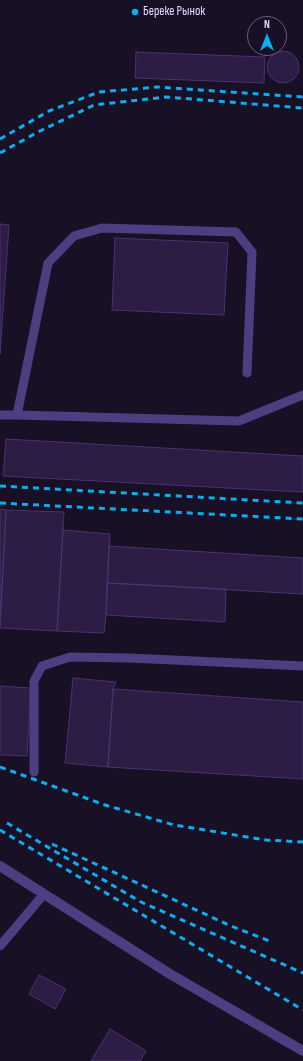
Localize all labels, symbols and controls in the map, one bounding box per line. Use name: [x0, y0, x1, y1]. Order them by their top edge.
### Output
place label: Береке Рынок: [143, 4, 205, 20]
marker: Береке Рынок: [130, 7, 140, 17]
north arrow: [247, 16, 287, 56]
text: N: [264, 18, 270, 31]

